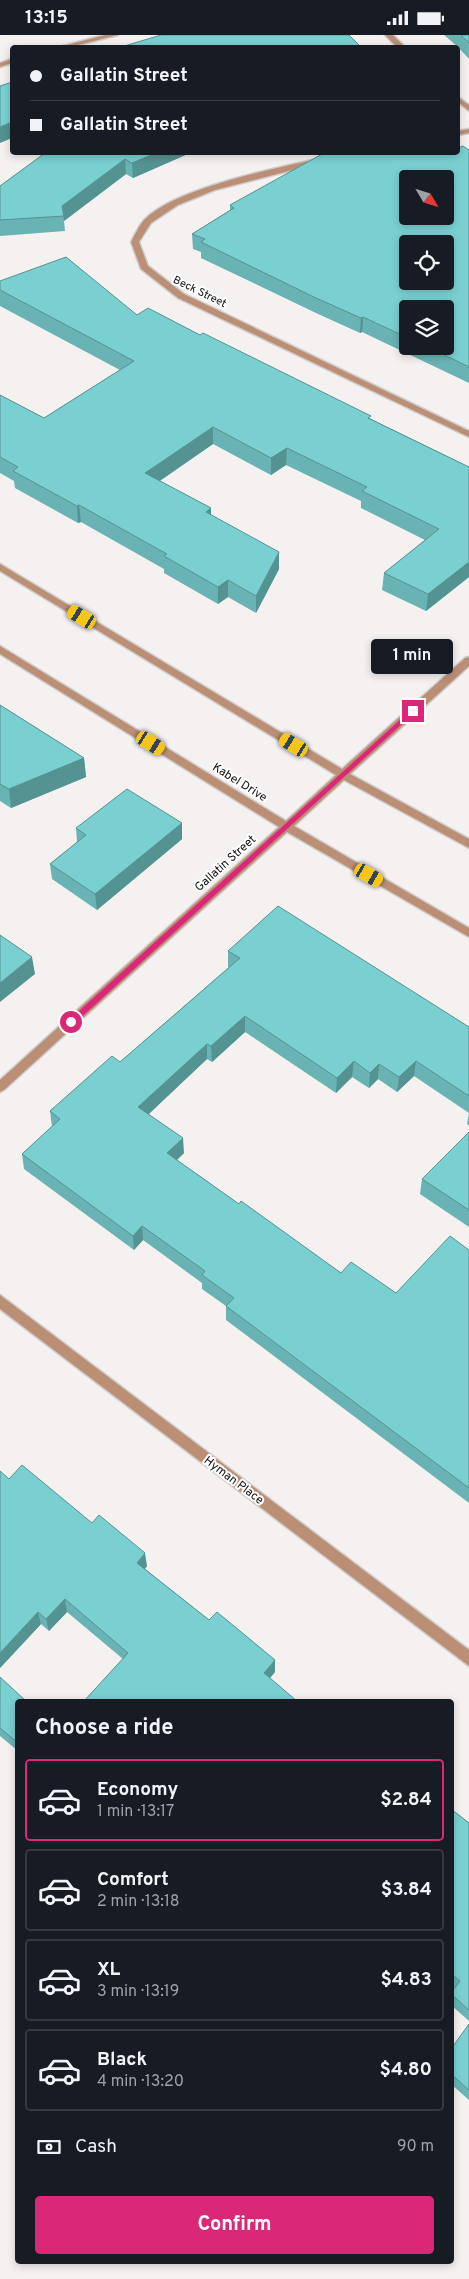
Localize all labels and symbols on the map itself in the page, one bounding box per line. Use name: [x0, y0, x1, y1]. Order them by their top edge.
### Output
north arrow: [399, 170, 454, 225]
street label: Beck Street: [171, 273, 229, 311]
car: [65, 603, 98, 631]
callout: 1 min: [372, 639, 454, 673]
route end: [402, 700, 424, 722]
car: [134, 729, 167, 757]
car: [277, 731, 310, 759]
street label: Kabel Drive: [209, 760, 270, 806]
street label: Gallatin Street: [192, 832, 260, 895]
car: [352, 861, 385, 889]
route start: [60, 1011, 82, 1033]
street label: Hyman Place: [200, 1453, 267, 1509]

